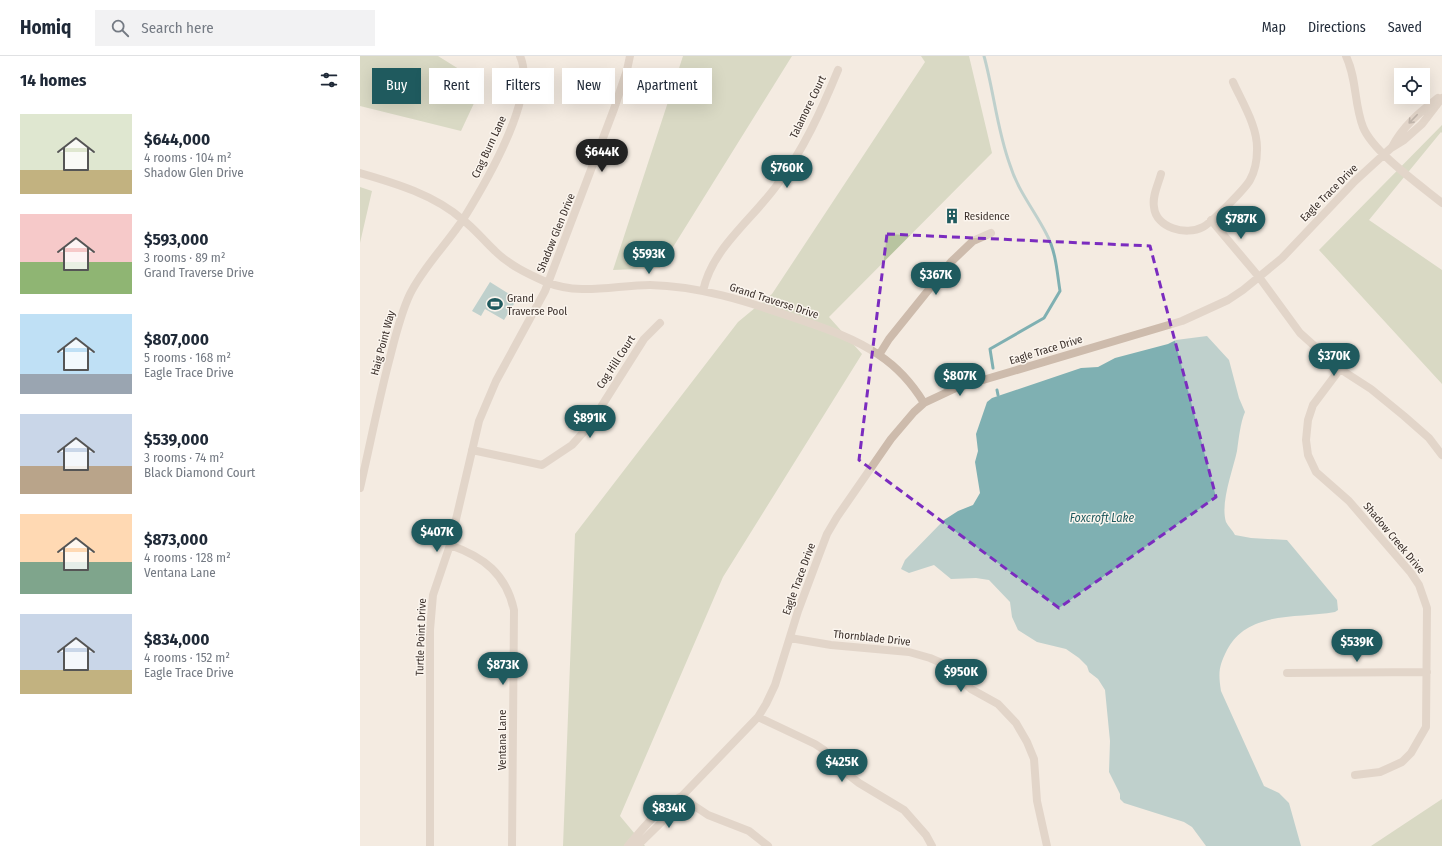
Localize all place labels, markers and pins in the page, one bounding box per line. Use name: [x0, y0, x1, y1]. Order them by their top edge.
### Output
pin: $644K: [574, 139, 630, 173]
pin: $760K: [759, 155, 815, 189]
pin: $787K: [1213, 206, 1269, 240]
building icon: Residence: [943, 207, 961, 225]
place label: Residence: [964, 210, 1010, 223]
pin: $593K: [621, 241, 677, 275]
pin: $367K: [908, 262, 964, 296]
place label: Grand Traverse Pool: [507, 292, 567, 318]
sports icon: Grand Traverse Pool: [486, 295, 504, 313]
pin: $370K: [1306, 343, 1362, 377]
pin: $807K: [932, 363, 988, 397]
pin: $891K: [562, 405, 618, 439]
pin: $407K: [409, 519, 465, 553]
pin: $539K: [1329, 629, 1385, 663]
pin: $873K: [475, 652, 531, 686]
pin: $950K: [933, 659, 989, 693]
pin: $425K: [814, 749, 870, 783]
pin: $834K: [641, 795, 697, 829]

